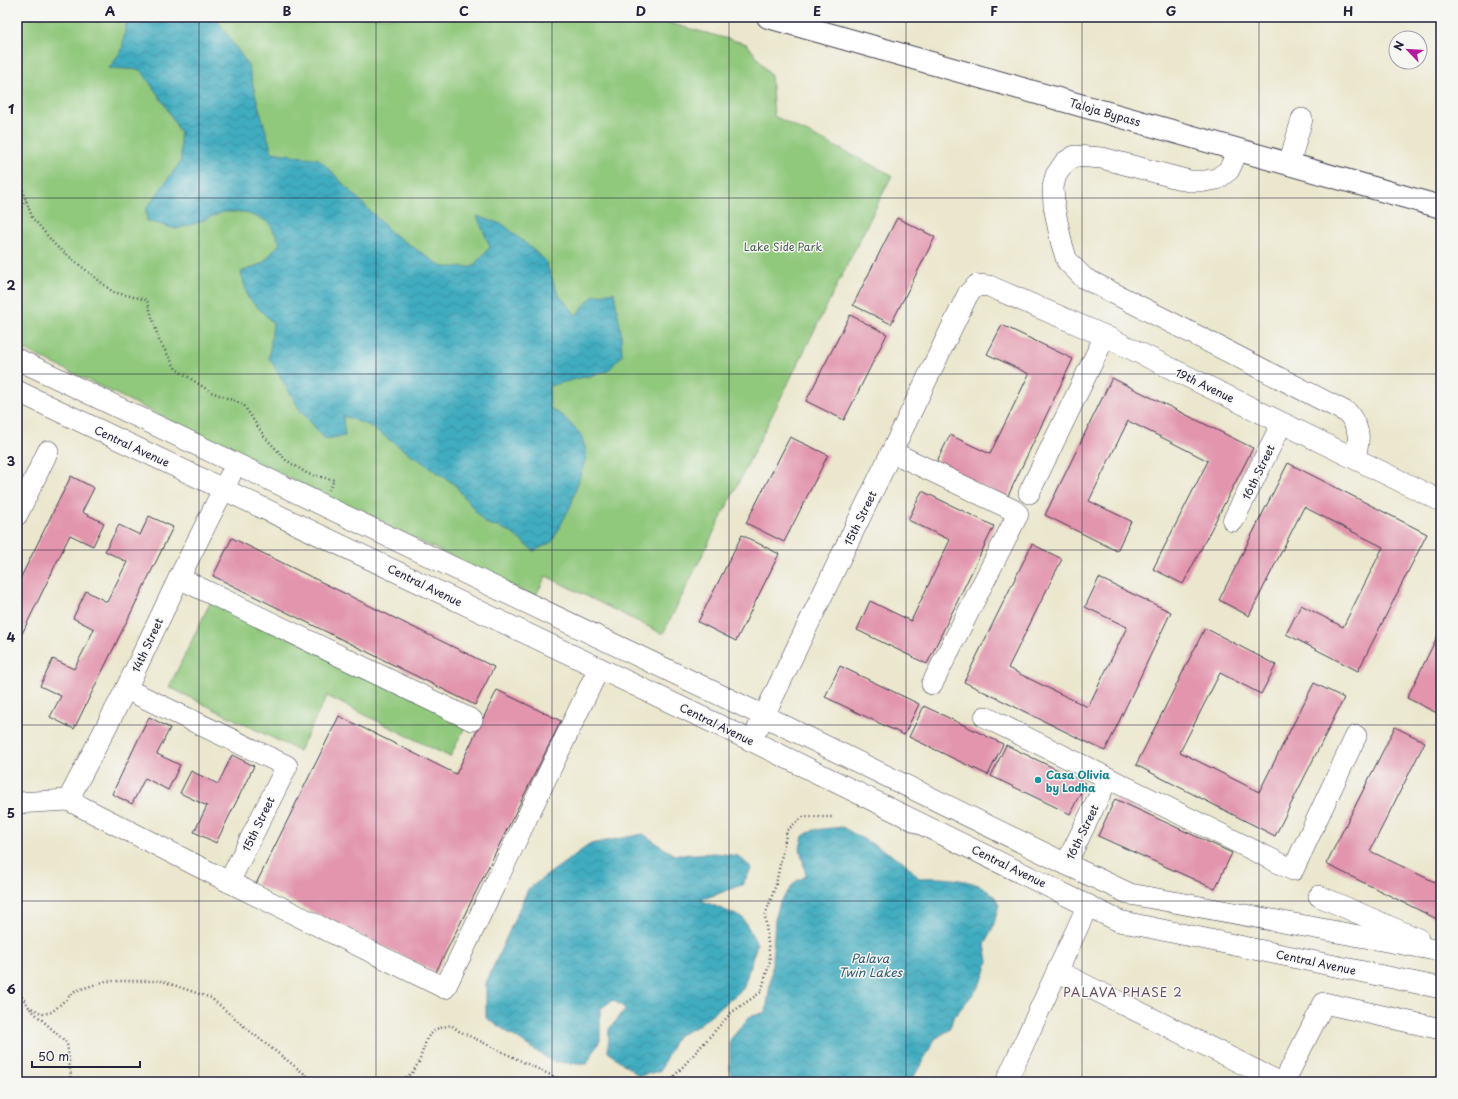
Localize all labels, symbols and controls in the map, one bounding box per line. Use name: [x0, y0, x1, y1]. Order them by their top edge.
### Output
text: A: [105, 1, 115, 20]
text: B: [283, 1, 292, 20]
text: C: [459, 1, 469, 20]
text: D: [636, 1, 646, 20]
text: E: [813, 1, 821, 20]
text: F: [990, 1, 998, 20]
text: G: [1166, 1, 1176, 20]
text: H: [1343, 1, 1353, 20]
north arrow: [1388, 30, 1428, 70]
text: N: [1389, 38, 1408, 53]
street label: Taloja Bypass: [1067, 94, 1143, 130]
text: 1: [8, 99, 14, 118]
park label: Lake Side Park: [744, 238, 822, 255]
text: 2: [6, 275, 16, 294]
street label: 19th Avenue: [1173, 363, 1237, 407]
street label: Central Avenue: [92, 421, 173, 471]
street label: 16th Street: [1237, 441, 1279, 502]
text: 3: [7, 451, 16, 470]
street label: 15th Street: [839, 487, 881, 548]
street label: Central Avenue: [385, 560, 465, 611]
street label: 14th Street: [127, 614, 167, 675]
text: 4: [7, 627, 16, 646]
street label: Central Avenue: [677, 699, 757, 750]
place label: Casa Olivia by Lodha: [1046, 766, 1110, 796]
marker: Casa Olivia by Lodha: [1033, 775, 1043, 785]
street label: 15th Street: [237, 793, 279, 854]
street label: 16th Street: [1061, 801, 1103, 862]
text: 5: [7, 803, 15, 822]
street label: Central Avenue: [969, 841, 1049, 892]
street label: Central Avenue: [1274, 945, 1358, 979]
water label: Palava Twin Lakes: [838, 949, 904, 981]
text: 6: [6, 979, 16, 998]
district label: PALAVA PHASE 2: [1063, 983, 1183, 1001]
scale bar: [32, 1043, 140, 1069]
text: 50 m: [38, 1047, 69, 1065]

